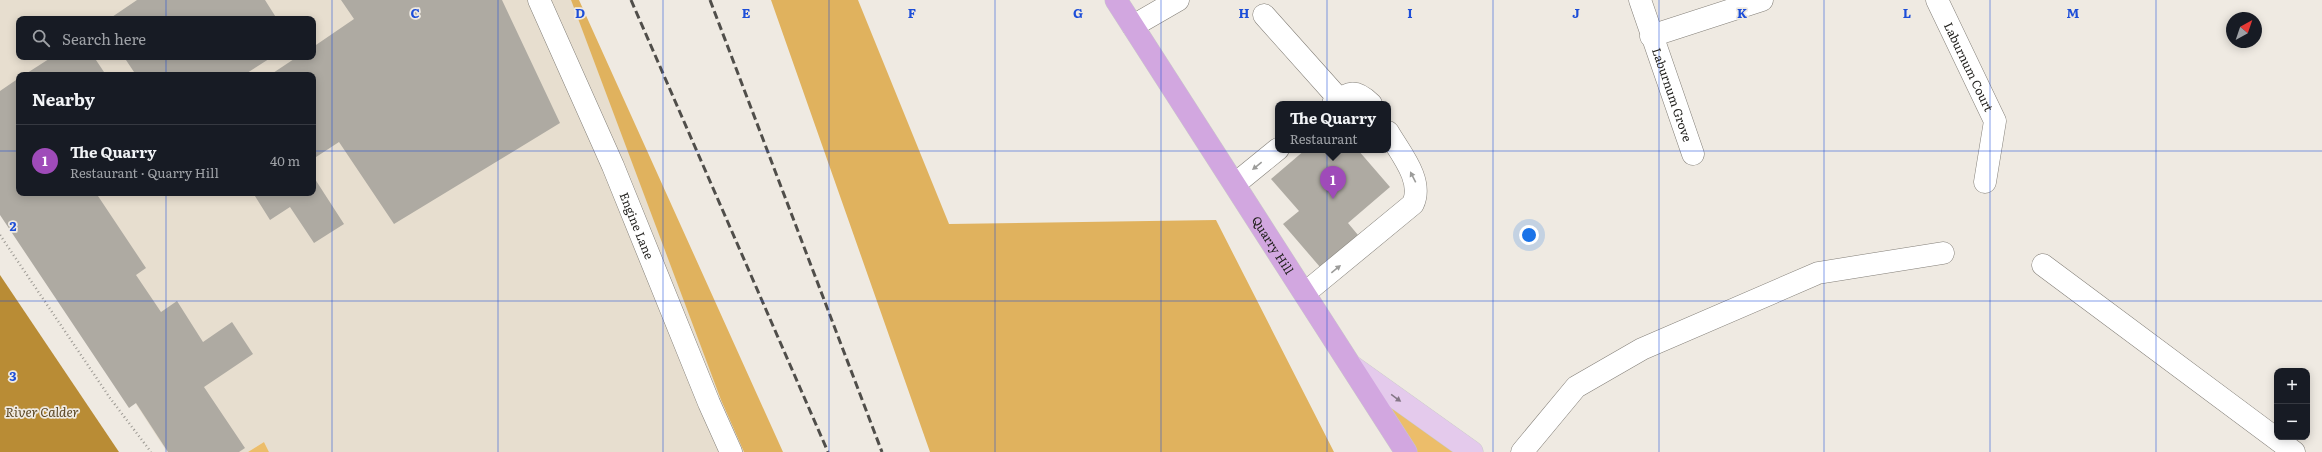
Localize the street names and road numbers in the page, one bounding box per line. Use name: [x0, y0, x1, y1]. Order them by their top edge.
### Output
street label: Laburnum Court: [1940, 19, 1998, 115]
street label: Laburnum Grove: [1648, 45, 1697, 144]
street label: Engine Lane: [615, 189, 659, 262]
street label: Quarry Hill: [1248, 212, 1299, 278]

